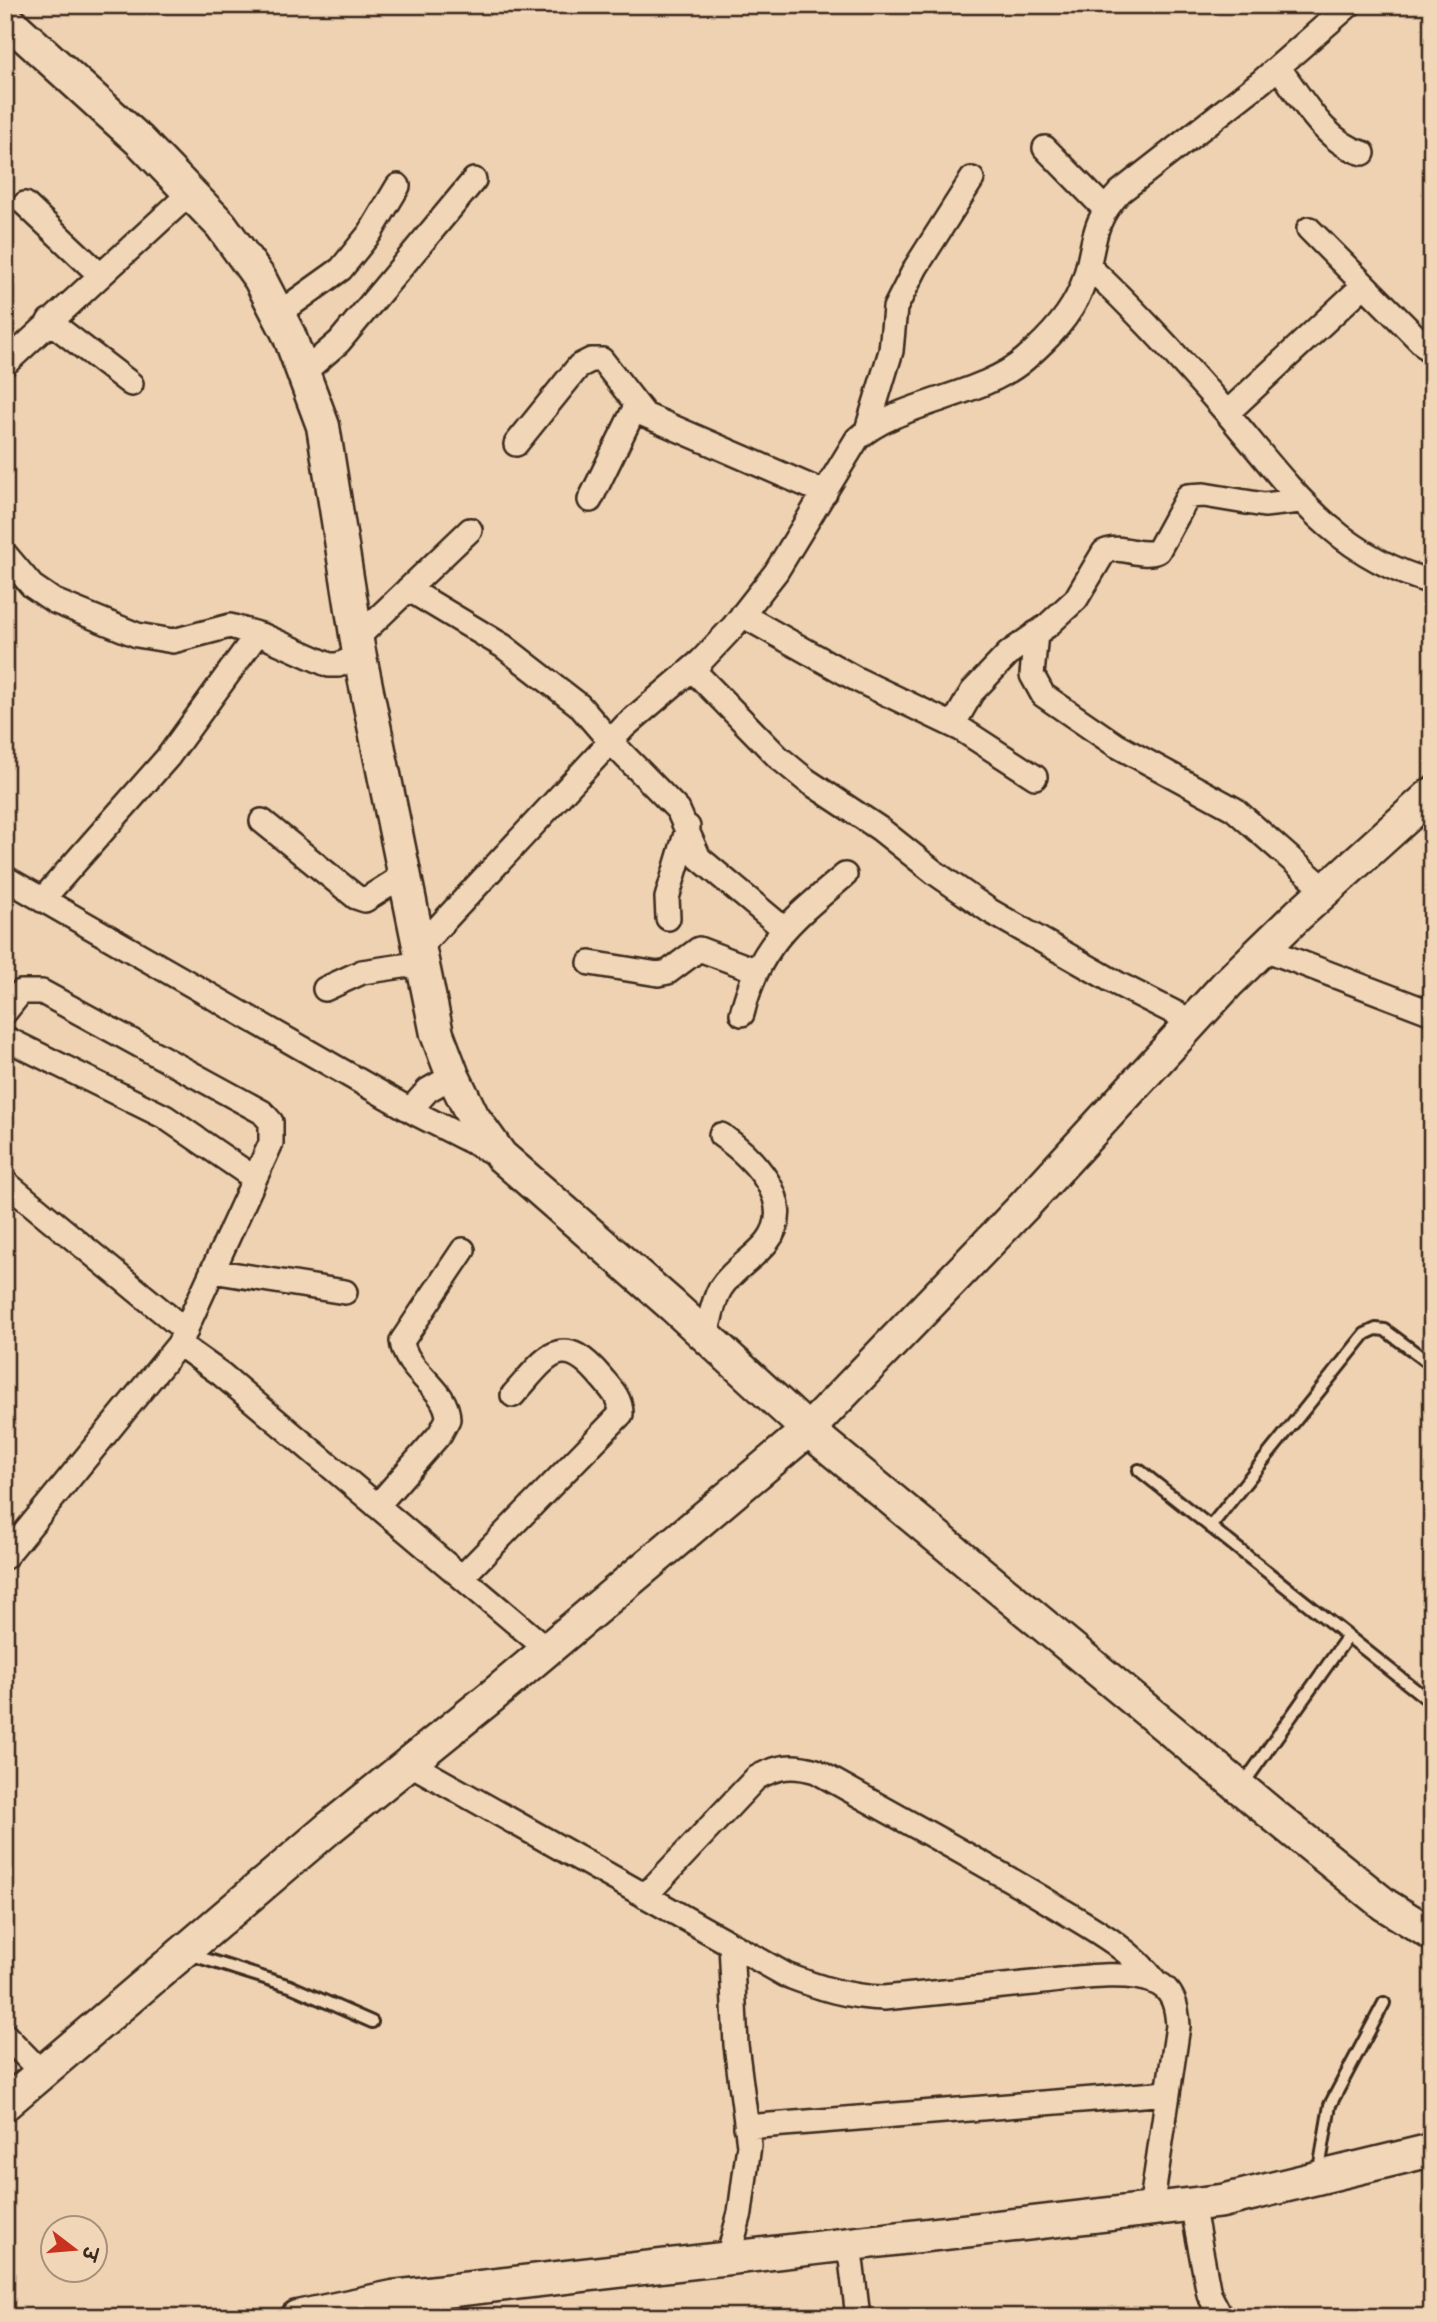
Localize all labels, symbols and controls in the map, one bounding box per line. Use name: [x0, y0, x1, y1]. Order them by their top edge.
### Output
north arrow: [38, 2214, 108, 2284]
text: उ: [75, 2242, 105, 2266]

